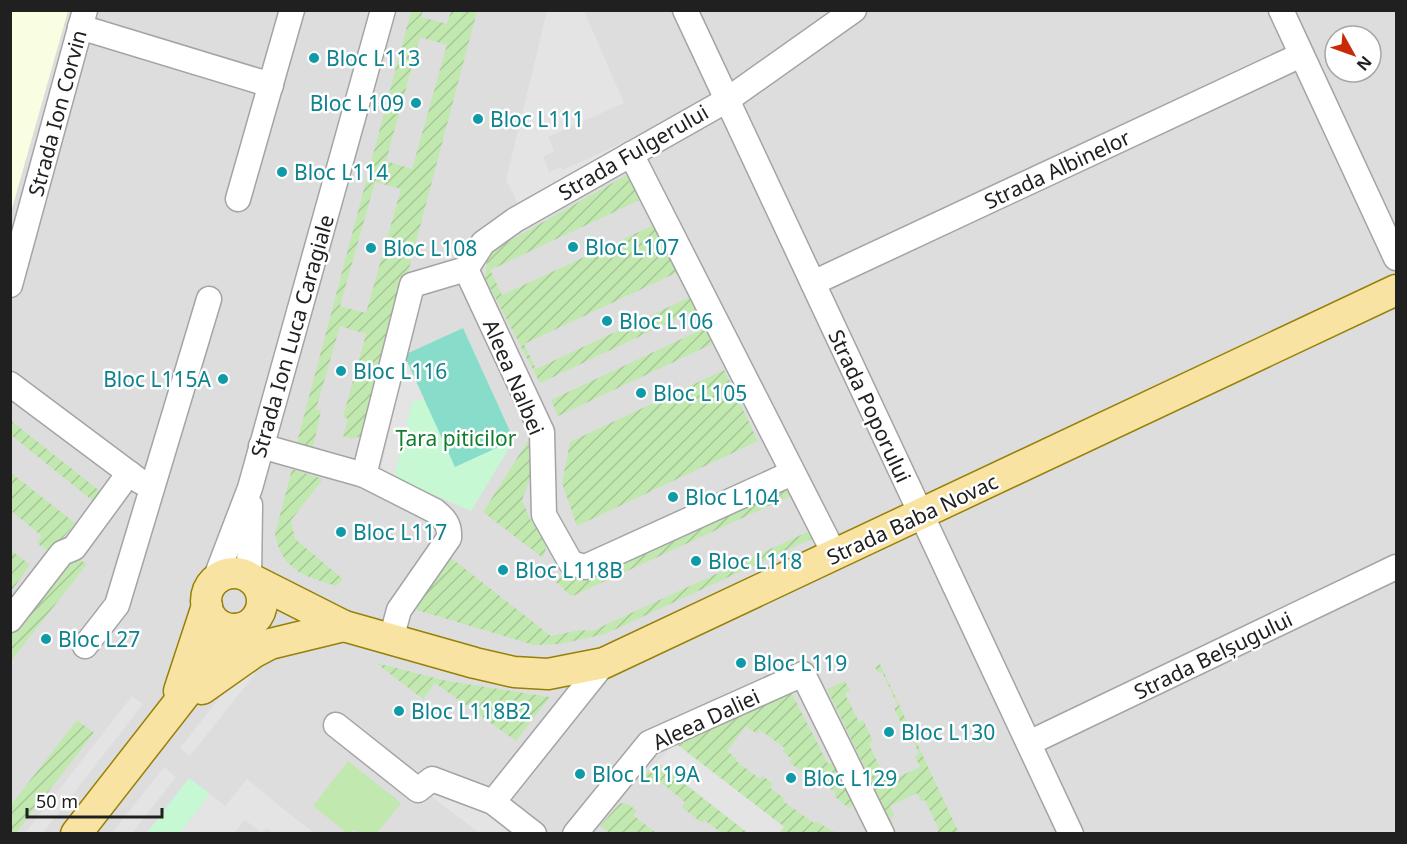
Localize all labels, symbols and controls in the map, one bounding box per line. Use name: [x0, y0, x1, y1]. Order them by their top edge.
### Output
north arrow: [1323, 24, 1383, 84]
street label: Strada Ion Corvin: [21, 27, 93, 199]
place label: Bloc L113: [326, 44, 420, 72]
marker: Bloc L113: [307, 51, 321, 65]
text: N: [1352, 52, 1377, 76]
place label: Bloc L109: [310, 89, 404, 117]
marker: Bloc L109: [409, 96, 423, 110]
street label: Strada Fulgerului: [553, 98, 713, 206]
place label: Bloc L111: [490, 105, 584, 133]
marker: Bloc L111: [471, 112, 485, 126]
street label: Strada Albinelor: [979, 123, 1135, 215]
place label: Bloc L114: [294, 158, 388, 186]
marker: Bloc L114: [275, 165, 289, 179]
street label: Strada Ion Luca Caragiale: [244, 211, 340, 461]
place label: Bloc L107: [585, 233, 679, 261]
place label: Bloc L108: [383, 234, 477, 262]
marker: Bloc L107: [566, 240, 580, 254]
marker: Bloc L108: [364, 241, 378, 255]
place label: Bloc L106: [619, 307, 713, 335]
marker: Bloc L106: [600, 314, 614, 328]
street label: Aleea Nalbei: [477, 315, 551, 439]
street label: Strada Poporului: [822, 325, 918, 487]
place label: Bloc L116: [353, 357, 447, 385]
marker: Bloc L116: [334, 364, 348, 378]
place label: Bloc L115A: [103, 365, 212, 393]
marker: Bloc L115A: [216, 372, 230, 386]
place label: Bloc L105: [653, 379, 747, 407]
marker: Bloc L105: [634, 386, 648, 400]
park label: Țara piticilor: [396, 424, 517, 452]
street label: Strada Baba Novac: [822, 467, 1002, 571]
place label: Bloc L104: [685, 483, 779, 511]
marker: Bloc L104: [666, 490, 680, 504]
place label: Bloc L117: [353, 518, 447, 546]
marker: Bloc L117: [334, 525, 348, 539]
place label: Bloc L118: [708, 547, 802, 575]
marker: Bloc L118: [689, 554, 703, 568]
place label: Bloc L118B: [515, 556, 623, 584]
marker: Bloc L118B: [496, 563, 510, 577]
street label: Strada Belșugului: [1129, 605, 1297, 705]
place label: Bloc L27: [58, 625, 140, 653]
marker: Bloc L27: [39, 632, 53, 646]
place label: Bloc L119: [753, 649, 847, 677]
marker: Bloc L119: [734, 656, 748, 670]
street label: Aleea Daliei: [648, 682, 764, 756]
place label: Bloc L118B2: [411, 697, 531, 725]
marker: Bloc L118B2: [392, 704, 406, 718]
place label: Bloc L130: [901, 718, 995, 746]
marker: Bloc L130: [882, 725, 896, 739]
place label: Bloc L119A: [592, 760, 700, 788]
place label: Bloc L129: [803, 764, 897, 792]
marker: Bloc L119A: [573, 767, 587, 781]
marker: Bloc L129: [784, 771, 798, 785]
scale bar: [27, 781, 162, 819]
text: 50 m: [36, 789, 78, 813]

